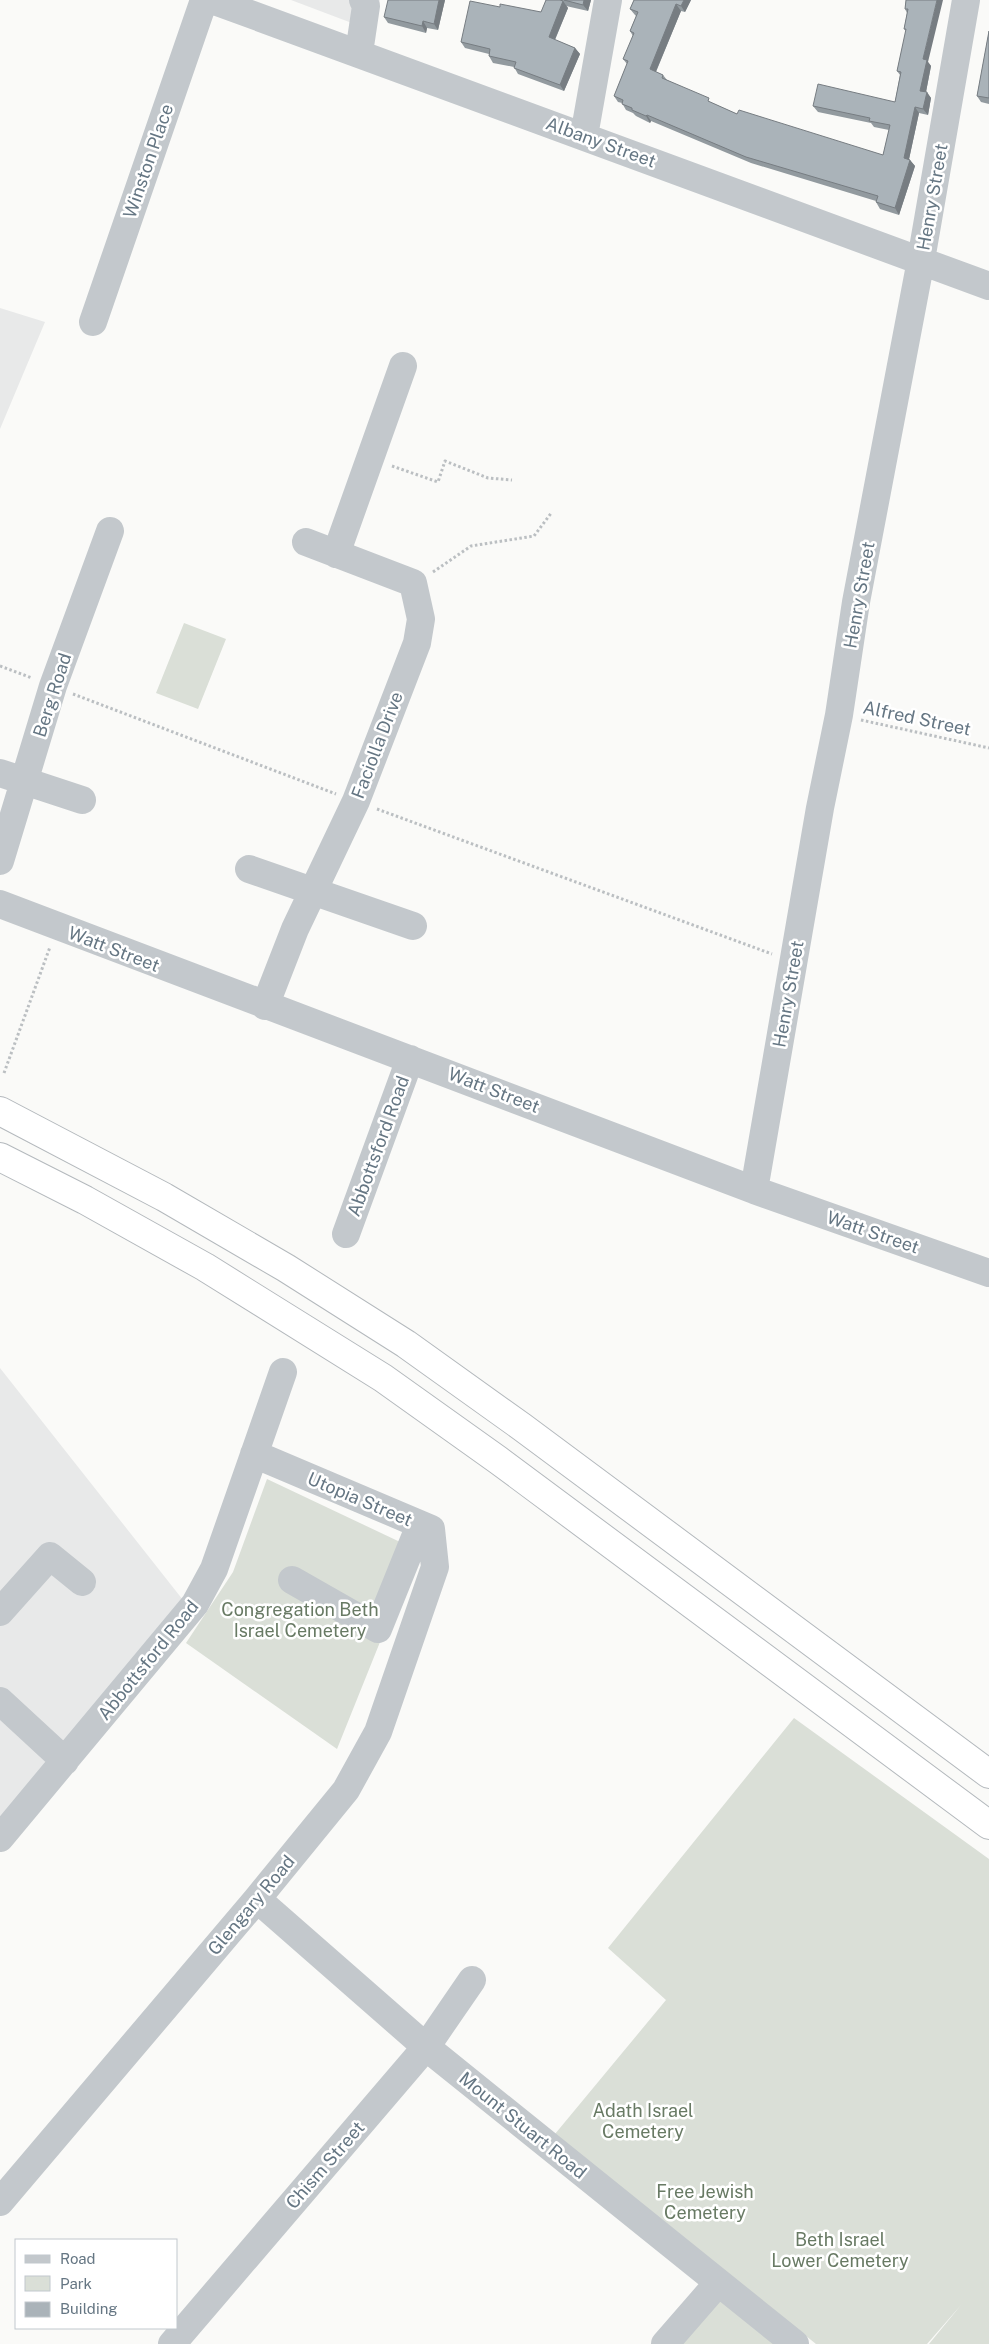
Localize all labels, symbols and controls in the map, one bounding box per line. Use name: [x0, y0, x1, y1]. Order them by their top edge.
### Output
street label: Winston Place: [119, 101, 177, 221]
street label: Albany Street: [543, 112, 659, 172]
street label: Henry Street: [912, 142, 952, 252]
street label: Henry Street: [839, 540, 879, 650]
street label: Berg Road: [29, 650, 75, 740]
street label: Faciolla Drive: [347, 689, 407, 801]
street label: Alfred Street: [861, 696, 973, 740]
street label: Watt Street: [65, 922, 163, 976]
street label: Henry Street: [768, 939, 808, 1049]
street label: Watt Street: [445, 1063, 543, 1117]
street label: Abbottsford Road: [343, 1073, 413, 1219]
street label: Watt Street: [824, 1206, 922, 1258]
street label: Utopia Street: [304, 1467, 416, 1531]
street label: Abbottsford Road: [93, 1596, 203, 1724]
park label: Congregation Beth Israel Cemetery: [221, 1599, 379, 1641]
street label: Glengary Road: [203, 1851, 299, 1959]
street label: Mount Stuart Road: [455, 2067, 591, 2183]
park label: Adath Israel Cemetery: [592, 2100, 694, 2142]
street label: Chism Street: [281, 2117, 369, 2213]
park label: Free Jewish Cemetery: [656, 2181, 754, 2223]
park label: Beth Israel Lower Cemetery: [771, 2229, 909, 2271]
legend: [15, 2239, 178, 2329]
text: Road: [60, 2250, 96, 2267]
text: Park: [60, 2275, 92, 2292]
text: Building: [60, 2300, 118, 2317]

